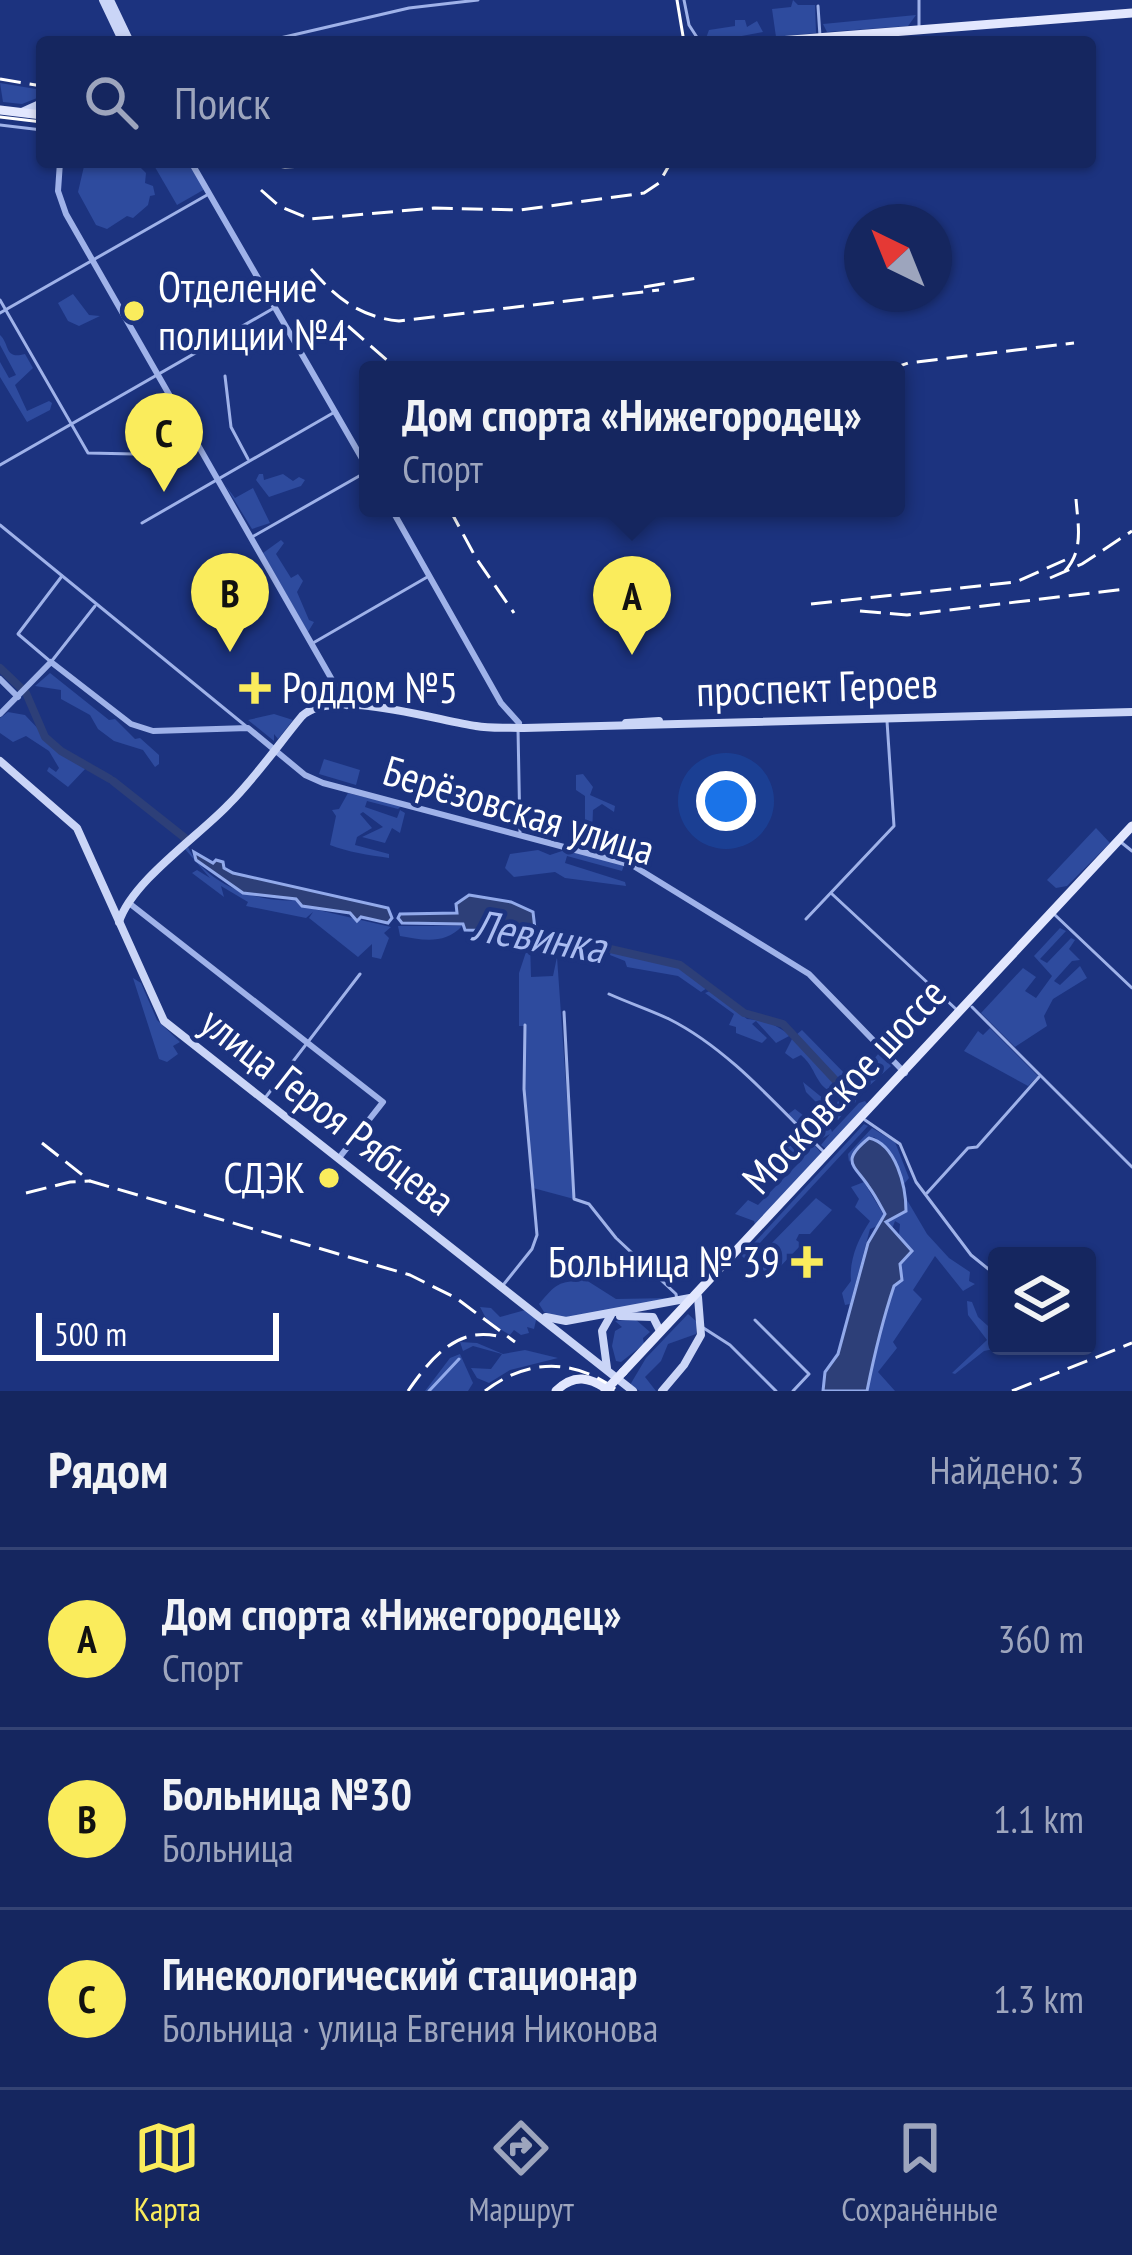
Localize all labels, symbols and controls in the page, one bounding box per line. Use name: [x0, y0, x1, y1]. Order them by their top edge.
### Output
search box: [36, 36, 1096, 168]
icon: search: [78, 69, 144, 135]
text: Поиск: [174, 73, 270, 131]
north arrow: [844, 204, 952, 312]
place label: Отделение полиции №4: [158, 259, 348, 362]
marker: Отделение полиции №4: [121, 298, 147, 324]
popup: [359, 361, 905, 517]
text: Дом спорта «Нижегородец»: [402, 385, 862, 443]
pin: C: [125, 393, 203, 492]
text: Спорт: [402, 443, 483, 494]
pin: B: [191, 553, 269, 652]
pin: A: [593, 556, 671, 655]
street label: проспект Героев: [695, 655, 939, 718]
place label: Роддом №5: [282, 660, 458, 715]
marker: Роддом №5: [239, 672, 271, 704]
street label: Берёзовская улица: [377, 742, 661, 877]
your location: [696, 771, 756, 831]
water label: Левинка: [467, 895, 612, 976]
street label: Московское шоссе: [730, 966, 958, 1205]
street label: улица Героя Рябцева: [190, 994, 467, 1227]
place label: СДЭК: [223, 1150, 305, 1205]
marker: СДЭК: [316, 1165, 342, 1191]
place label: Больница № 39: [548, 1234, 780, 1289]
marker: Больница № 39: [791, 1246, 823, 1278]
map controls: [988, 1247, 1096, 1355]
button: layers: [988, 1247, 1096, 1355]
scale bar: [36, 1307, 279, 1360]
text: 500 m: [54, 1312, 127, 1355]
text: Рядом: [48, 1436, 168, 1502]
text: Найдено: 3: [930, 1444, 1084, 1495]
text: Дом спорта «Нижегородец»: [162, 1584, 621, 1642]
text: A: [77, 1613, 97, 1664]
text: 360 m: [998, 1613, 1084, 1664]
text: Спорт: [162, 1642, 242, 1693]
text: Больница №30: [162, 1764, 412, 1822]
text: B: [77, 1793, 97, 1844]
text: 1.1 km: [993, 1793, 1084, 1844]
text: Больница: [162, 1822, 294, 1873]
text: Гинекологический стационар: [162, 1944, 637, 2002]
text: C: [78, 1973, 96, 2024]
text: 1.3 km: [993, 1973, 1084, 2024]
text: Больница · улица Евгения Никонова: [162, 2002, 658, 2053]
tab: Карта: [134, 2115, 201, 2230]
tab: Маршрут: [468, 2115, 574, 2230]
tab: Сохранённые: [841, 2115, 998, 2230]

